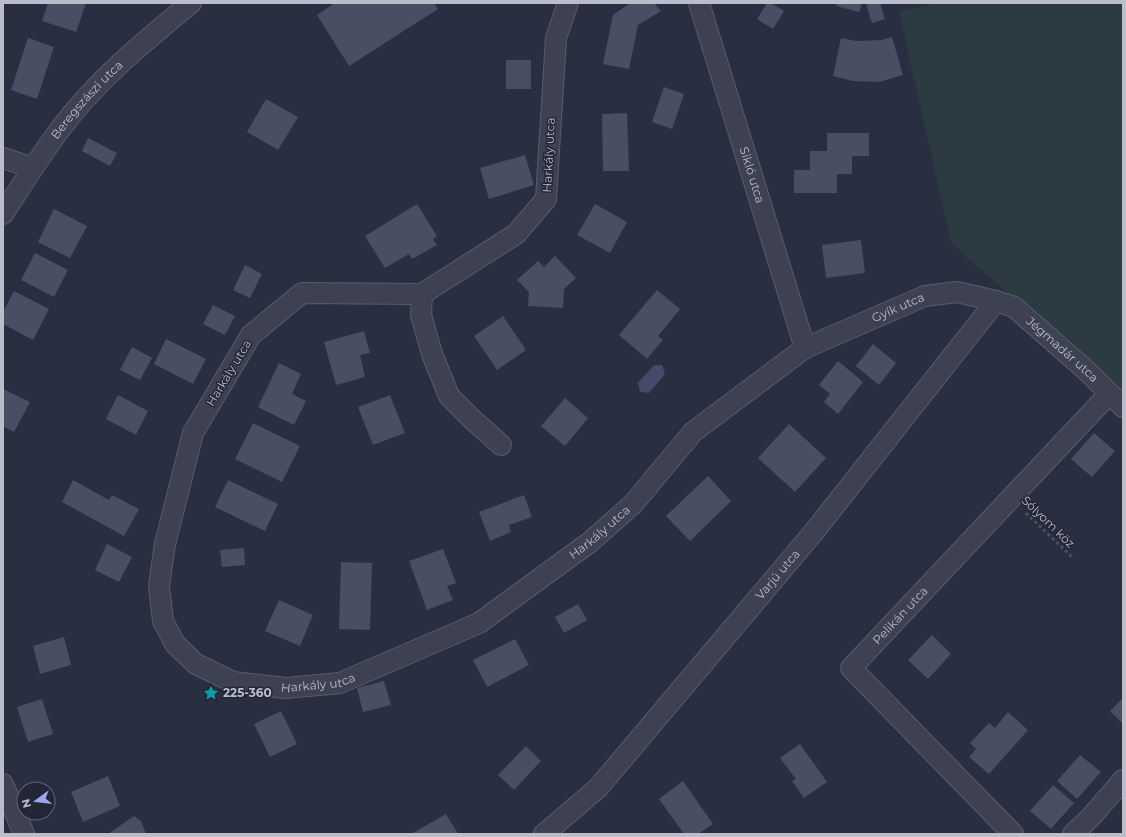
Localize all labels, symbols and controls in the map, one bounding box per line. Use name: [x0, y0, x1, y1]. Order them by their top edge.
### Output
street label: Beregszászi utca: [47, 57, 126, 142]
street label: Harkály utca: [539, 117, 558, 193]
street label: Sikló utca: [737, 145, 768, 205]
street label: Gyík utca: [869, 289, 927, 325]
street label: Jégmadár utca: [1023, 313, 1102, 385]
street label: Harkály utca: [203, 337, 254, 409]
street label: Sólyom köz: [1019, 493, 1078, 551]
street label: Harkály utca: [566, 502, 633, 562]
street label: Varjú utca: [752, 546, 803, 602]
street label: Pelikán utca: [869, 583, 931, 647]
street label: Harkály utca: [280, 669, 357, 695]
place icon: 225-360: [202, 684, 220, 702]
place label: 225-360: [223, 685, 272, 700]
north arrow: [16, 781, 56, 821]
text: N: [18, 797, 34, 810]

